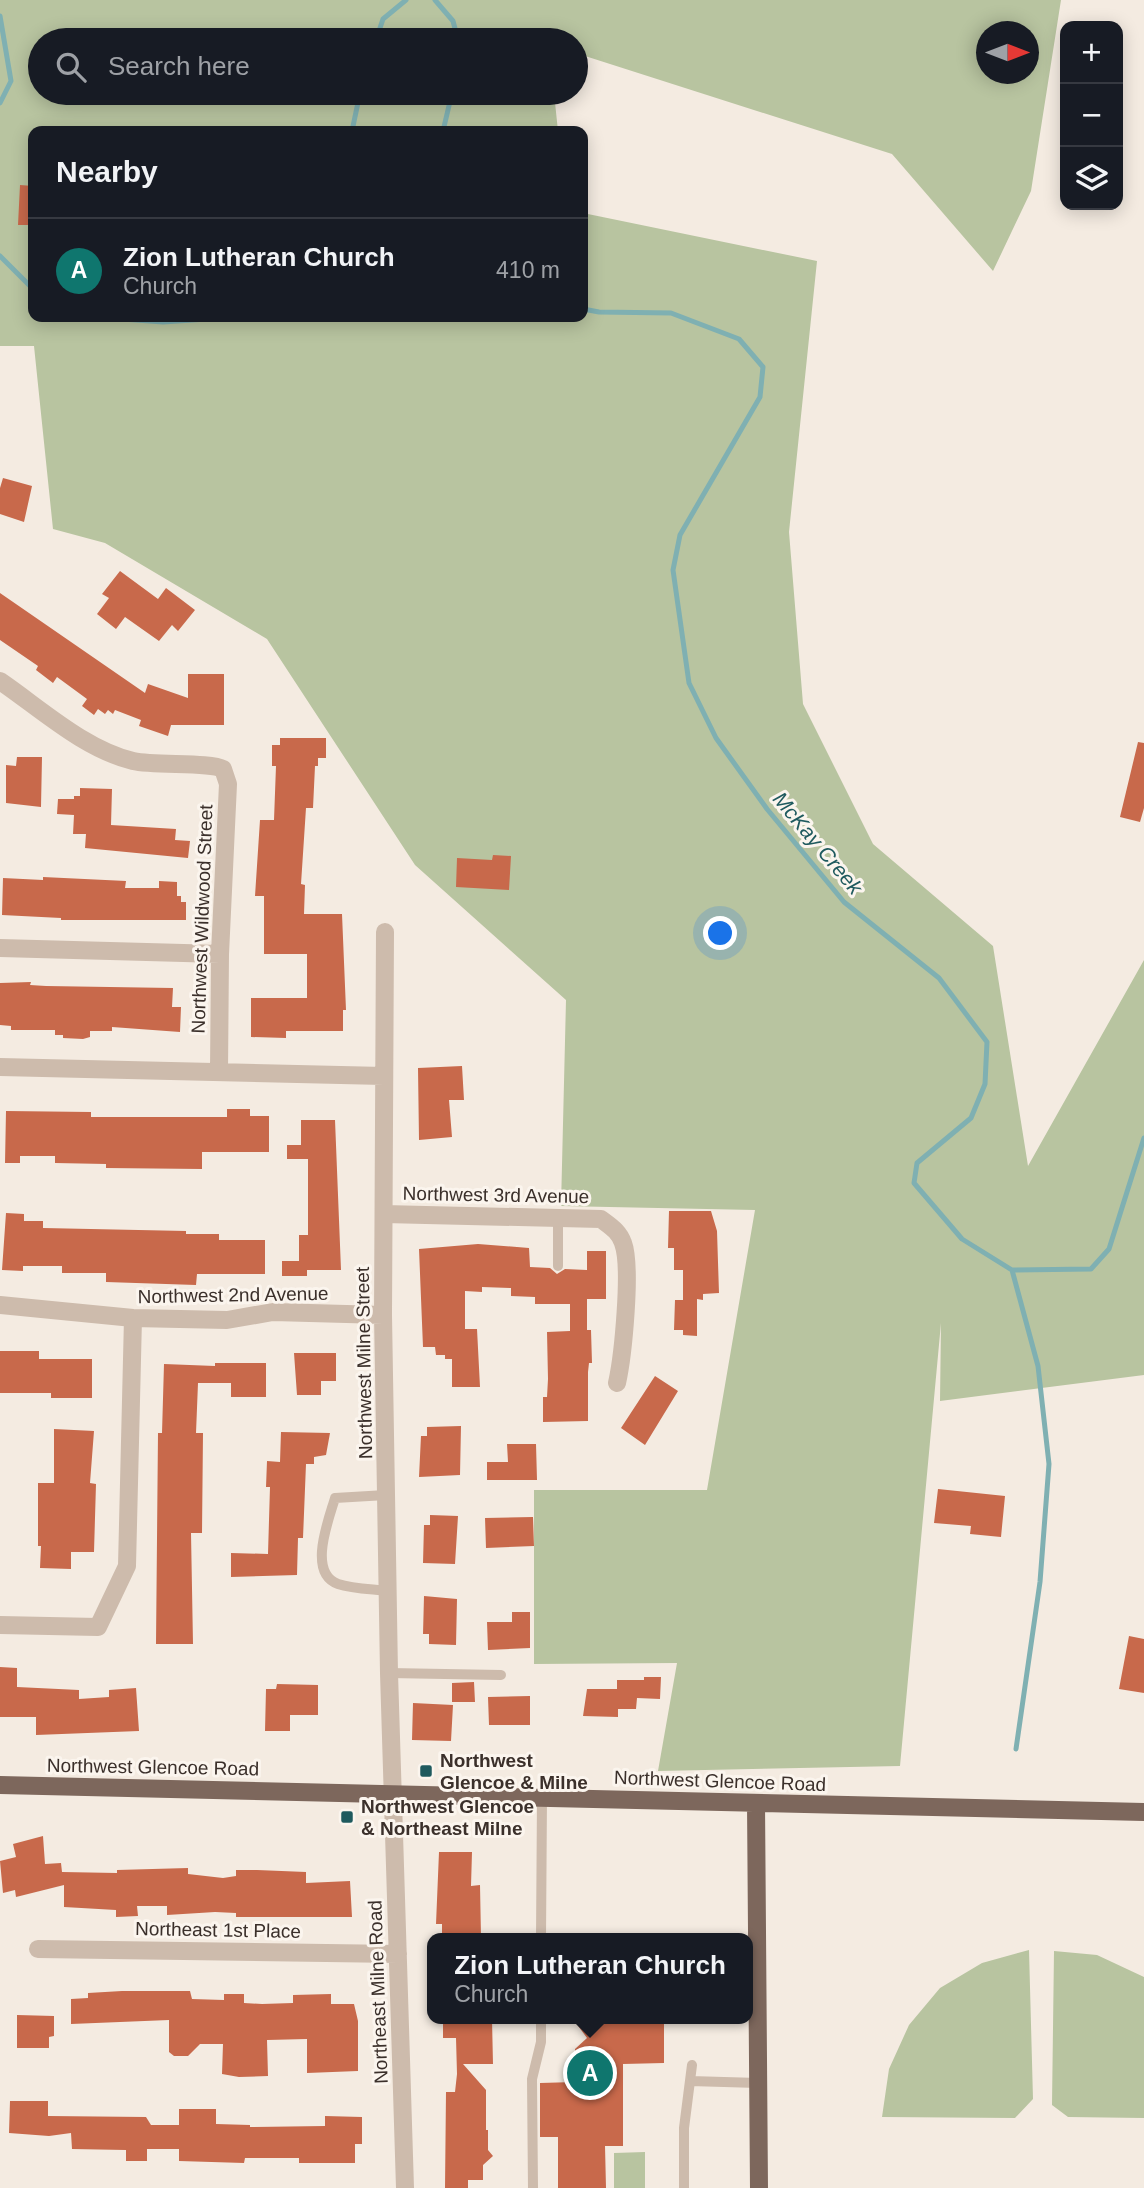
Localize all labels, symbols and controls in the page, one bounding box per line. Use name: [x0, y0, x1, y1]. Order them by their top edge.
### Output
north arrow: [976, 21, 1039, 84]
map controls: [1060, 21, 1123, 210]
button: +: [1060, 21, 1123, 84]
search box: [28, 28, 588, 105]
icon: search: [52, 48, 90, 86]
text: Search here: [108, 51, 250, 81]
button: −: [1060, 84, 1123, 147]
button: layers: [1060, 147, 1123, 210]
text: Nearby: [56, 155, 158, 188]
text: Zion Lutheran Church: [123, 242, 395, 272]
text: A: [71, 257, 87, 283]
text: 410 m: [496, 257, 560, 283]
text: Church: [123, 273, 197, 299]
water label: McKay Creek: [769, 787, 868, 900]
street label: Northwest Wildwood Street: [188, 803, 217, 1034]
your location: [703, 916, 737, 950]
street label: Northwest 3rd Avenue: [403, 1183, 589, 1207]
street label: Northwest Milne Street: [352, 1266, 376, 1459]
street label: Northwest 2nd Avenue: [137, 1283, 329, 1307]
place label: Northwest Glencoe & Milne: [440, 1750, 588, 1793]
street label: Northwest Glencoe Road: [47, 1755, 259, 1779]
marker: Northwest Glencoe & Milne: [418, 1763, 434, 1779]
street label: Northwest Glencoe Road: [614, 1767, 826, 1795]
place label: Northwest Glencoe & Northeast Milne: [361, 1796, 534, 1839]
marker: Northwest Glencoe & Northeast Milne: [339, 1809, 355, 1825]
street label: Northeast Milne Road: [364, 1900, 392, 2084]
street label: Northeast 1st Place: [135, 1918, 301, 1942]
popup: [427, 1933, 753, 2024]
text: Zion Lutheran Church: [454, 1950, 726, 1980]
text: Church: [454, 1981, 528, 2007]
pin: A: [567, 2047, 613, 2099]

